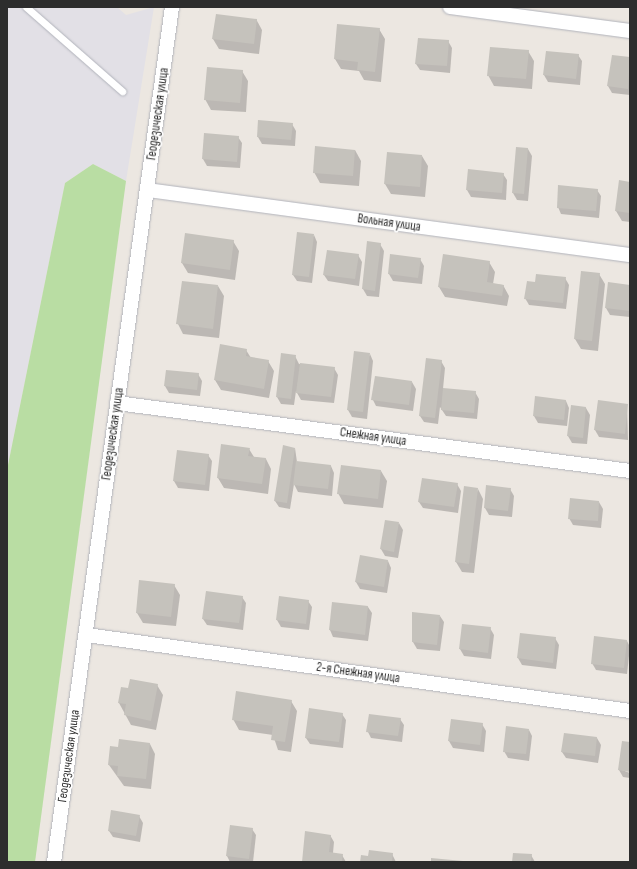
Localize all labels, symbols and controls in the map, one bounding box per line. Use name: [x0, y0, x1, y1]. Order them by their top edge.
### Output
street label: Геодезическая улица: [144, 67, 172, 161]
street label: Вольная улица: [356, 211, 422, 235]
street label: Геодезическая улица: [99, 387, 127, 481]
street label: Снежная улица: [339, 425, 407, 449]
street label: 2-я Снежная улица: [315, 659, 401, 687]
street label: Геодезическая улица: [55, 709, 83, 803]

